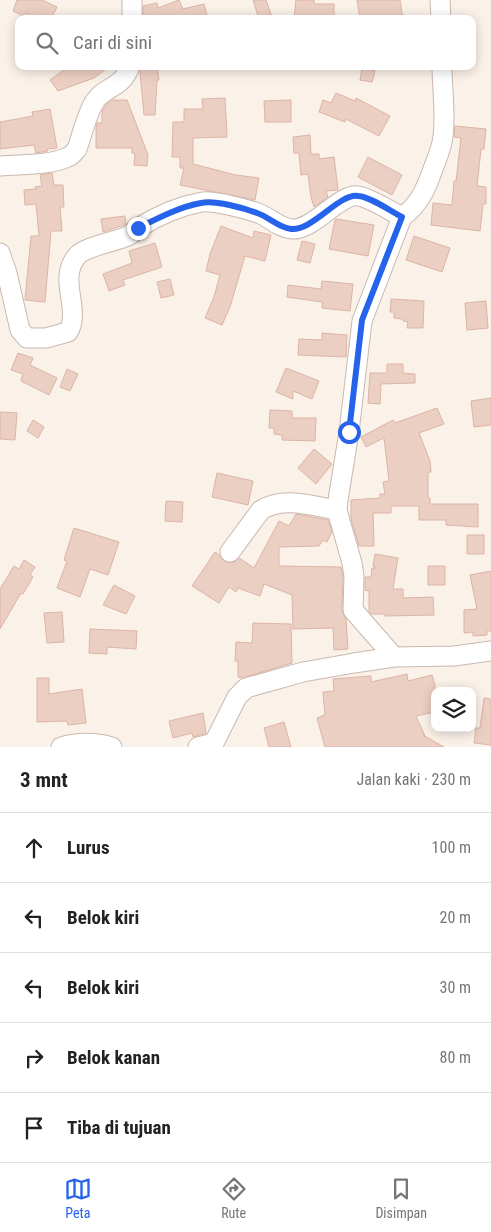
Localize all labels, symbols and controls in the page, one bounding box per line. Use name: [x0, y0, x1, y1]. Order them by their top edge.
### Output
search box: [15, 15, 476, 70]
icon: search: [33, 29, 61, 57]
text: Cari di sini: [73, 31, 152, 54]
route end: [127, 217, 150, 240]
route start: [338, 421, 361, 444]
map controls: [431, 687, 476, 732]
button: layers: [431, 687, 476, 732]
text: 3 mnt: [20, 768, 68, 792]
text: Jalan kaki · 230 m: [356, 770, 471, 789]
icon: ahead: [20, 834, 48, 862]
text: Lurus: [67, 836, 110, 859]
text: 100 m: [432, 838, 471, 857]
icon: left: [20, 904, 48, 932]
text: Belok kiri: [67, 906, 139, 929]
text: 20 m: [439, 908, 471, 927]
icon: left: [20, 974, 48, 1002]
text: Belok kiri: [67, 976, 139, 999]
text: 30 m: [439, 978, 471, 997]
icon: right: [20, 1044, 48, 1072]
text: Belok kanan: [67, 1046, 160, 1069]
text: 80 m: [439, 1048, 471, 1067]
icon: arrive: [20, 1114, 48, 1142]
text: Tiba di tujuan: [67, 1116, 171, 1139]
tab: Peta: [64, 1175, 92, 1221]
tab: Rute: [220, 1175, 248, 1221]
tab: Disimpan: [375, 1175, 427, 1221]

